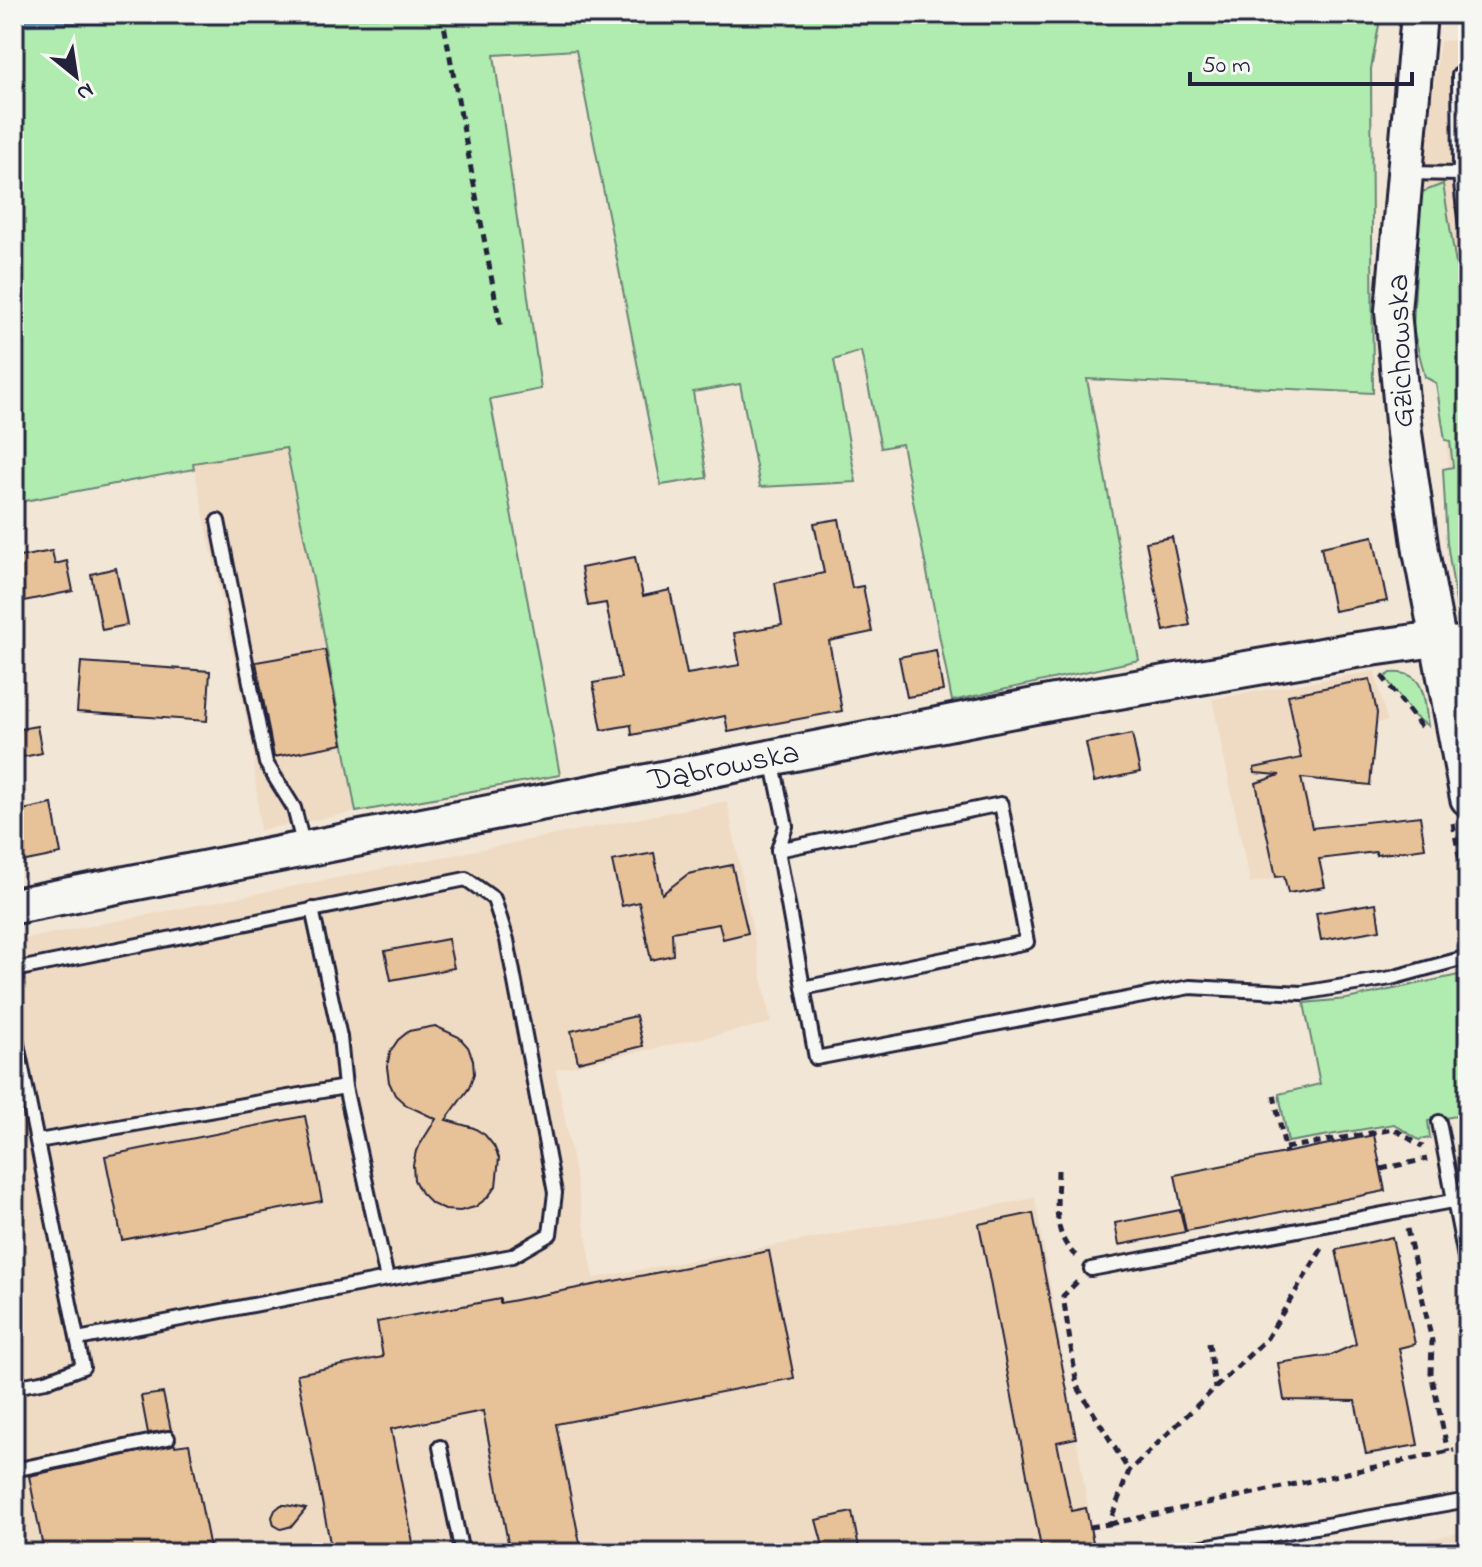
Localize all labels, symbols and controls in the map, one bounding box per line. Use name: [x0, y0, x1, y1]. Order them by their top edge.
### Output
north arrow: [36, 36, 116, 116]
scale bar: [1190, 36, 1412, 86]
text: 50 m: [1202, 49, 1251, 84]
text: N: [70, 73, 99, 108]
street label: Gzichowska: [1376, 273, 1428, 429]
street label: Dąbrowska: [644, 730, 803, 806]

